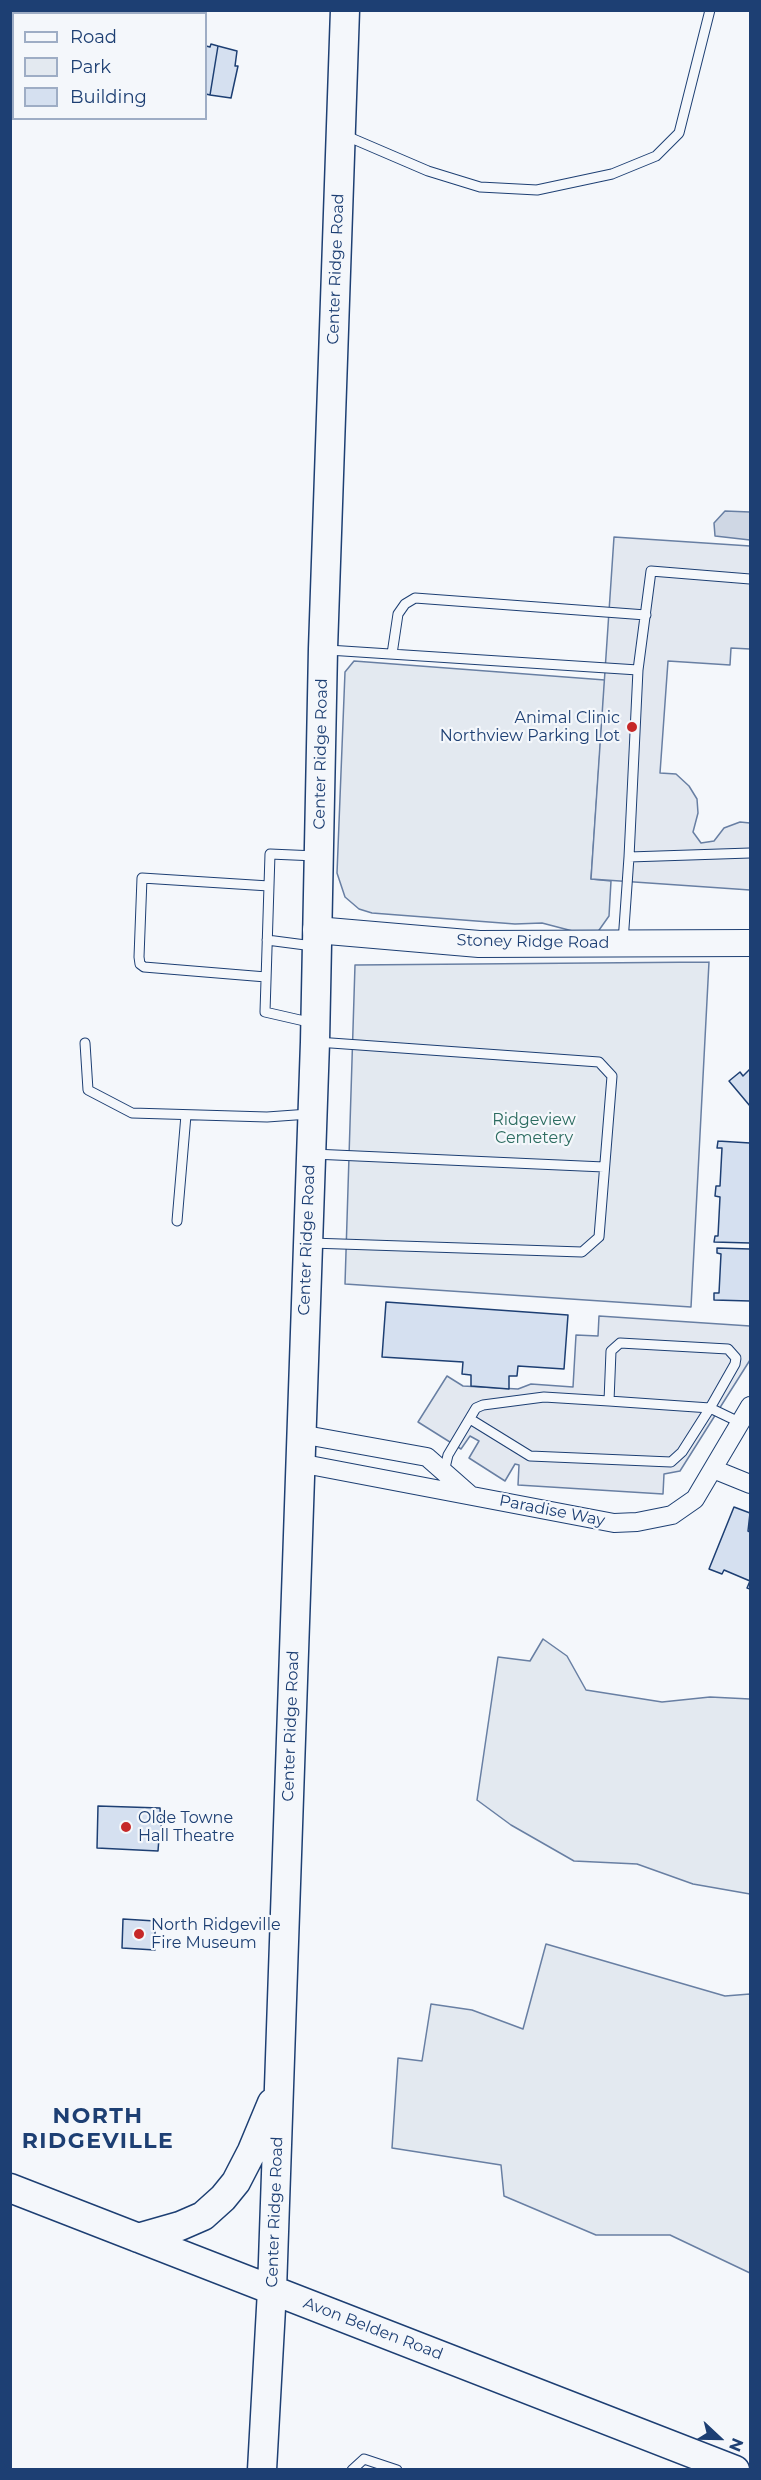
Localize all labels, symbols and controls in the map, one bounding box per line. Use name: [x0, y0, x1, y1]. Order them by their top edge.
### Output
legend: [12, 12, 207, 120]
text: Road: [70, 26, 117, 48]
text: Park: [70, 56, 111, 78]
text: Building: [70, 86, 147, 108]
street label: Center Ridge Road: [324, 193, 348, 345]
street label: Center Ridge Road: [310, 678, 332, 830]
place label: Animal Clinic Northview Parking Lot: [440, 708, 620, 746]
marker: Animal Clinic Northview Parking Lot: [625, 720, 639, 734]
street label: Stoney Ridge Road: [457, 931, 609, 953]
park label: Ridgeview Cemetery: [492, 1110, 576, 1148]
street label: Center Ridge Road: [295, 1164, 319, 1316]
street label: Paradise Way: [497, 1491, 607, 1531]
street label: Center Ridge Road: [279, 1650, 303, 1802]
place label: Olde Towne Hall Theatre: [138, 1808, 234, 1846]
marker: Olde Towne Hall Theatre: [119, 1820, 133, 1834]
place label: North Ridgeville Fire Museum: [151, 1915, 281, 1953]
marker: North Ridgeville Fire Museum: [132, 1927, 146, 1941]
district label: NORTH RIDGEVILLE: [22, 2104, 174, 2156]
street label: Center Ridge Road: [263, 2136, 287, 2288]
street label: Avon Belden Road: [301, 2294, 445, 2364]
north arrow: [689, 2408, 749, 2468]
text: N: [725, 2435, 747, 2454]

